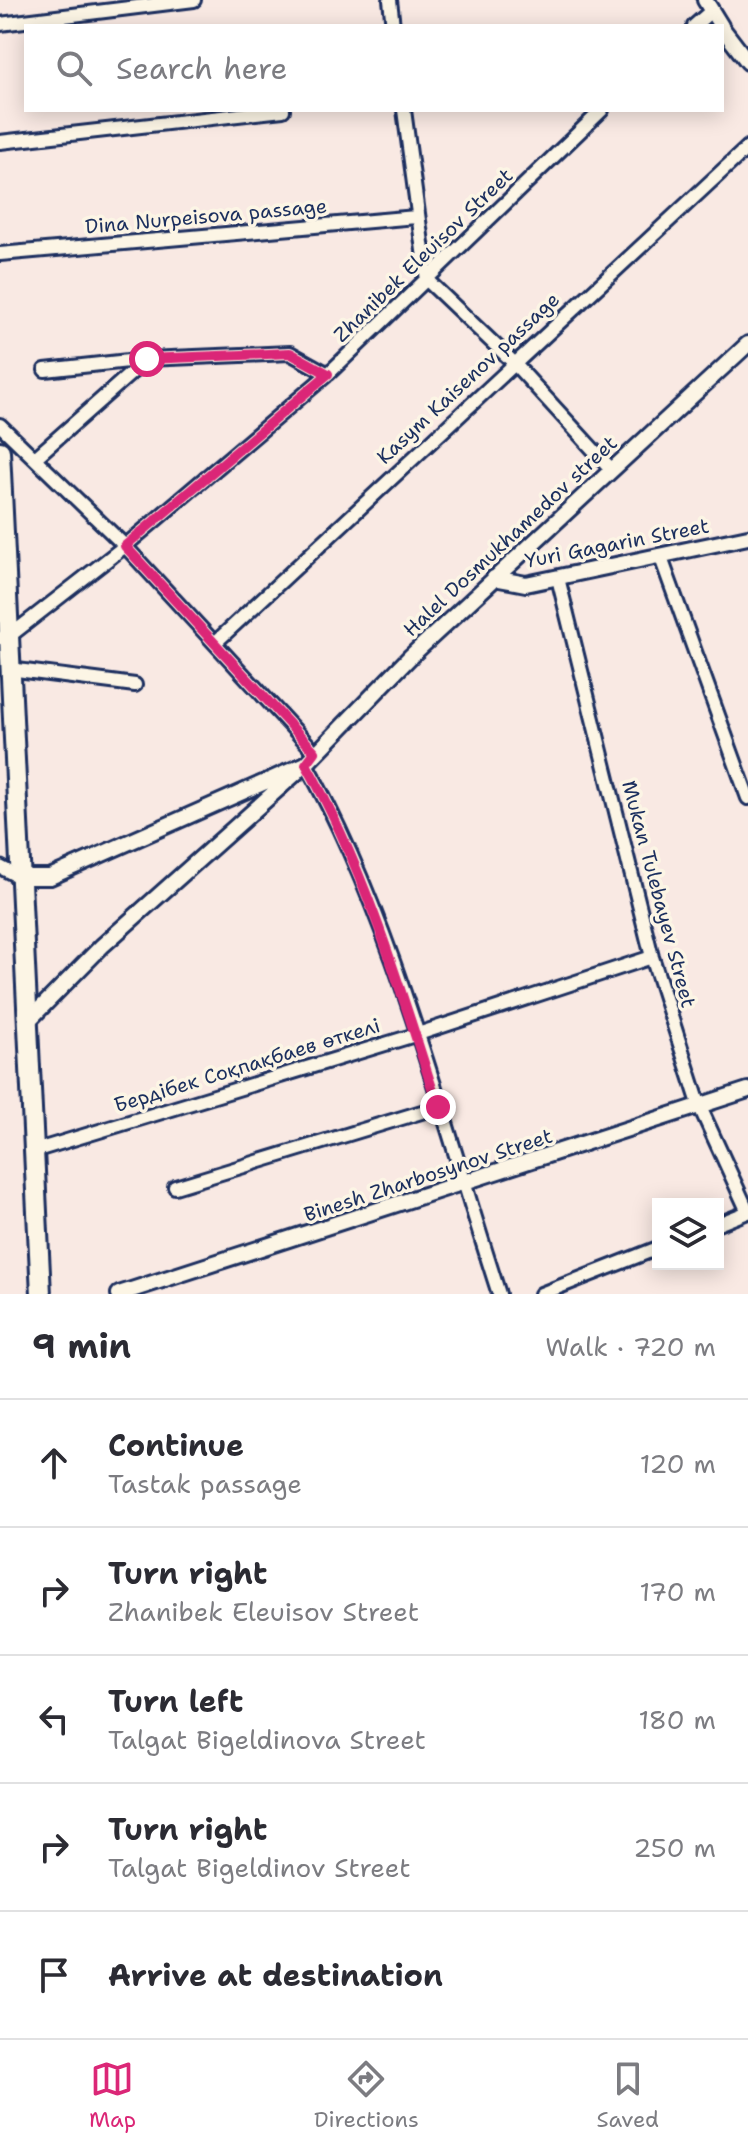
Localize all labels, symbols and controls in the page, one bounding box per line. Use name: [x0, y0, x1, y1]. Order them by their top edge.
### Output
search box: [24, 24, 724, 112]
icon: search: [52, 46, 96, 90]
text: Search here: [116, 48, 287, 89]
street label: Zhanibek Eleuisov Street: [328, 163, 518, 347]
street label: Dina Nurpeisova passage: [84, 192, 328, 240]
street label: Kasym Kaisenov passage: [371, 286, 565, 470]
route start: [129, 341, 165, 377]
street label: Halel Dosmukhamedov street: [398, 430, 622, 642]
street label: Yuri Gagarin Street: [523, 512, 711, 574]
street label: Mukan Tulebayev Street: [616, 777, 702, 1011]
street label: Бердібек Соқпақбаев өткелі: [111, 1012, 383, 1118]
route end: [420, 1089, 456, 1125]
street label: Binesh Zharbosynov Street: [300, 1122, 556, 1228]
map controls: [652, 1198, 724, 1270]
button: layers: [652, 1198, 724, 1270]
text: 9 min: [32, 1323, 131, 1369]
text: Walk · 720 m: [545, 1329, 716, 1364]
text: Continue: [108, 1425, 244, 1466]
icon: ahead: [32, 1441, 76, 1485]
text: 120 m: [640, 1446, 716, 1481]
text: Tastak passage: [108, 1466, 302, 1501]
text: Turn right: [108, 1553, 267, 1594]
icon: right: [32, 1569, 76, 1613]
text: 170 m: [639, 1574, 716, 1609]
text: Zhanibek Eleuisov Street: [108, 1594, 419, 1629]
text: Turn left: [108, 1681, 243, 1722]
icon: left: [32, 1697, 76, 1741]
text: 180 m: [638, 1702, 716, 1737]
text: Talgat Bigeldinova Street: [108, 1722, 426, 1757]
text: Turn right: [108, 1809, 267, 1850]
icon: right: [32, 1825, 76, 1869]
text: 250 m: [633, 1830, 716, 1865]
text: Talgat Bigeldinov Street: [108, 1850, 411, 1885]
icon: arrive: [32, 1953, 76, 1997]
text: Arrive at destination: [108, 1955, 443, 1996]
tab: Map: [89, 2057, 136, 2134]
tab: Directions: [314, 2057, 419, 2134]
tab: Saved: [597, 2057, 659, 2134]

